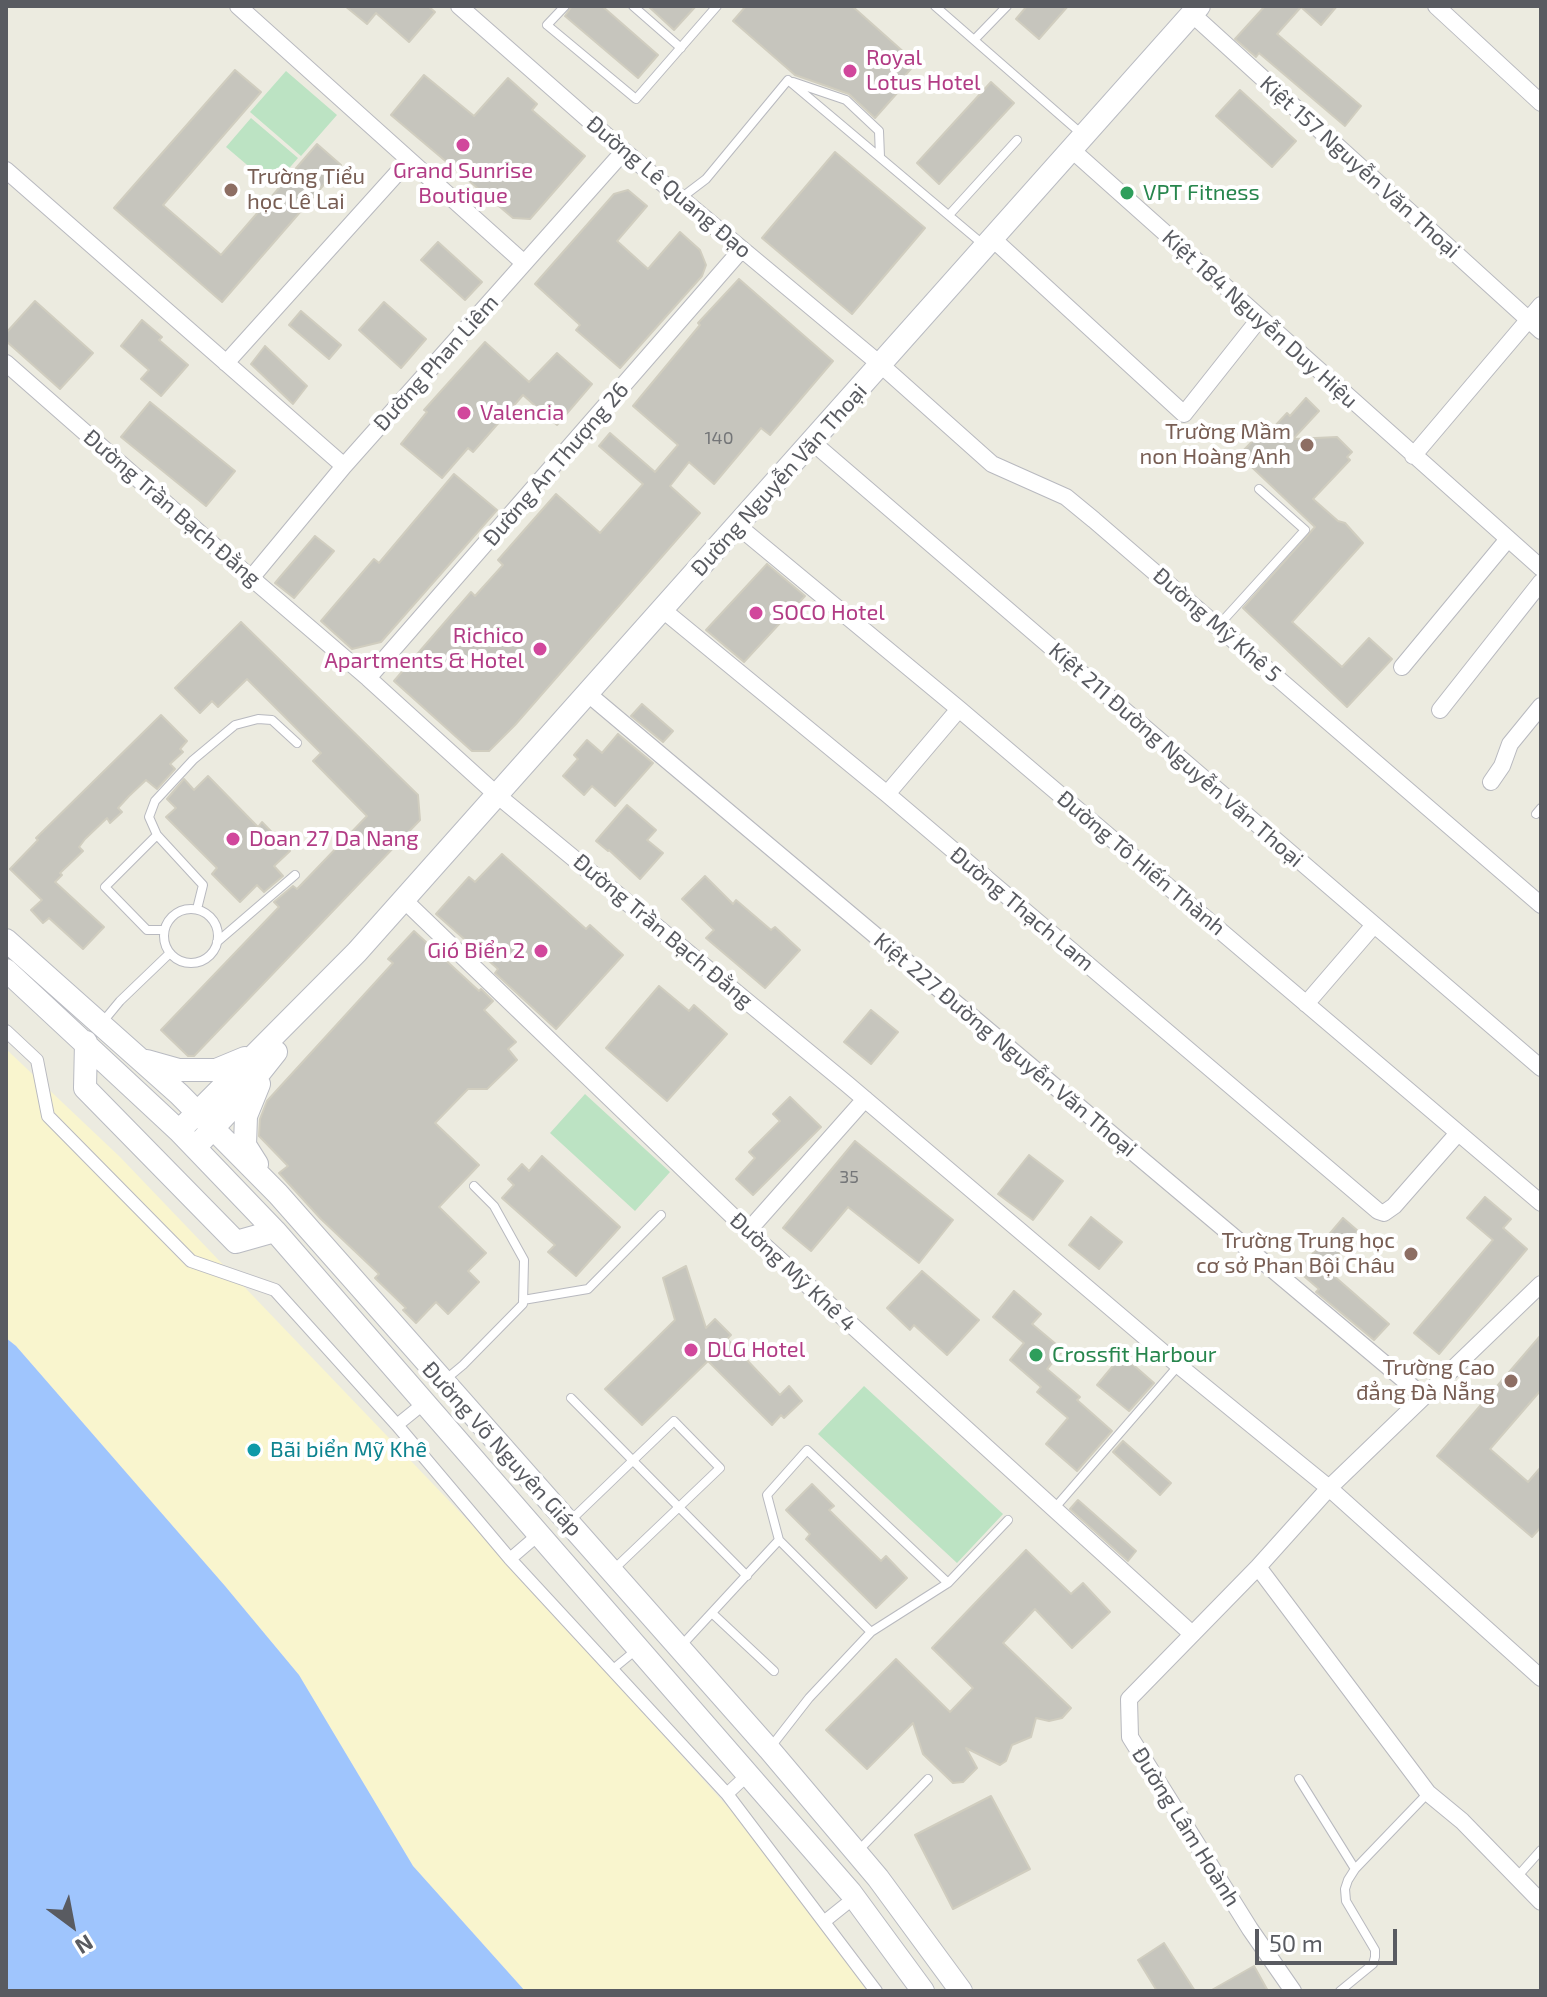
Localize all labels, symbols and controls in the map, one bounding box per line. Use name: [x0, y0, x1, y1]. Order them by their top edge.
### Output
place label: Royal Lotus Hotel: [866, 45, 981, 96]
marker: Royal Lotus Hotel: [841, 62, 859, 80]
street label: Kiệt 157 Nguyễn Văn Thoại: [1255, 70, 1465, 264]
street label: Đường Lê Quang Đạo: [581, 110, 757, 264]
marker: Grand Sunrise Boutique: [454, 136, 472, 154]
place label: Grand Sunrise Boutique: [393, 158, 533, 210]
place label: Trường Tiểu học Lê Lai: [247, 164, 365, 216]
place label: VPT Fitness: [1143, 180, 1260, 206]
marker: Trường Tiểu học Lê Lai: [222, 181, 240, 199]
marker: VPT Fitness: [1118, 184, 1136, 202]
street label: Kiệt 184 Nguyễn Duy Hiệu: [1157, 224, 1363, 414]
street label: Đường Phan Liêm: [368, 290, 504, 436]
street label: Đường An Thượng 26: [478, 377, 634, 551]
street label: Đường Nguyễn Văn Thoại: [686, 378, 872, 582]
place label: Valencia: [480, 400, 564, 426]
marker: Valencia: [455, 404, 473, 422]
place label: Trường Mầm non Hoàng Anh: [1140, 419, 1291, 470]
street label: Đường Trần Bạch Đằng: [78, 424, 266, 592]
house number: 140: [704, 427, 734, 449]
marker: Trường Mầm non Hoàng Anh: [1298, 436, 1316, 454]
street label: Đường Mỹ Khê 5: [1148, 562, 1286, 688]
place label: SOCO Hotel: [772, 600, 885, 626]
marker: SOCO Hotel: [747, 604, 765, 622]
place label: Richico Apartments & Hotel: [324, 623, 524, 674]
street label: Kiệt 211 Đường Nguyễn Văn Thoại: [1043, 637, 1309, 873]
marker: Richico Apartments & Hotel: [531, 640, 549, 658]
street label: Đường Tô Hiến Thành: [1052, 785, 1230, 941]
place label: Doan 27 Da Nang: [249, 826, 419, 852]
marker: Doan 27 Da Nang: [224, 830, 242, 848]
street label: Đường Thạch Lam: [945, 841, 1099, 977]
street label: Đường Trần Bạch Đằng: [568, 848, 758, 1014]
street label: Kiệt 227 Đường Nguyễn Văn Thoại: [868, 927, 1142, 1163]
place label: Gió Biển 2: [427, 938, 525, 964]
marker: Gió Biển 2: [532, 942, 550, 960]
house number: 35: [839, 1166, 859, 1188]
street label: Đường Mỹ Khê 4: [725, 1207, 861, 1337]
place label: Trường Trung học cơ sở Phan Bội Châu: [1196, 1228, 1395, 1280]
marker: Trường Trung học cơ sở Phan Bội Châu: [1402, 1245, 1420, 1263]
place label: DLG Hotel: [707, 1337, 805, 1363]
marker: DLG Hotel: [682, 1341, 700, 1359]
place label: Crossfit Harbour: [1052, 1342, 1217, 1368]
marker: Crossfit Harbour: [1027, 1346, 1045, 1364]
place label: Trường Cao đẳng Đà Nẵng: [1356, 1355, 1495, 1406]
street label: Đường Võ Nguyên Giáp: [417, 1356, 587, 1542]
marker: Trường Cao đẳng Đà Nẵng: [1502, 1372, 1520, 1390]
place label: Bãi biển Mỹ Khê: [270, 1437, 427, 1463]
marker: Bãi biển Mỹ Khê: [245, 1441, 263, 1459]
street label: Đường Lâm Hoành: [1126, 1742, 1246, 1912]
north arrow: [32, 1885, 112, 1965]
scale bar: [1259, 1913, 1401, 1963]
text: 50 m: [1269, 1928, 1323, 1957]
text: N: [71, 1930, 98, 1961]

